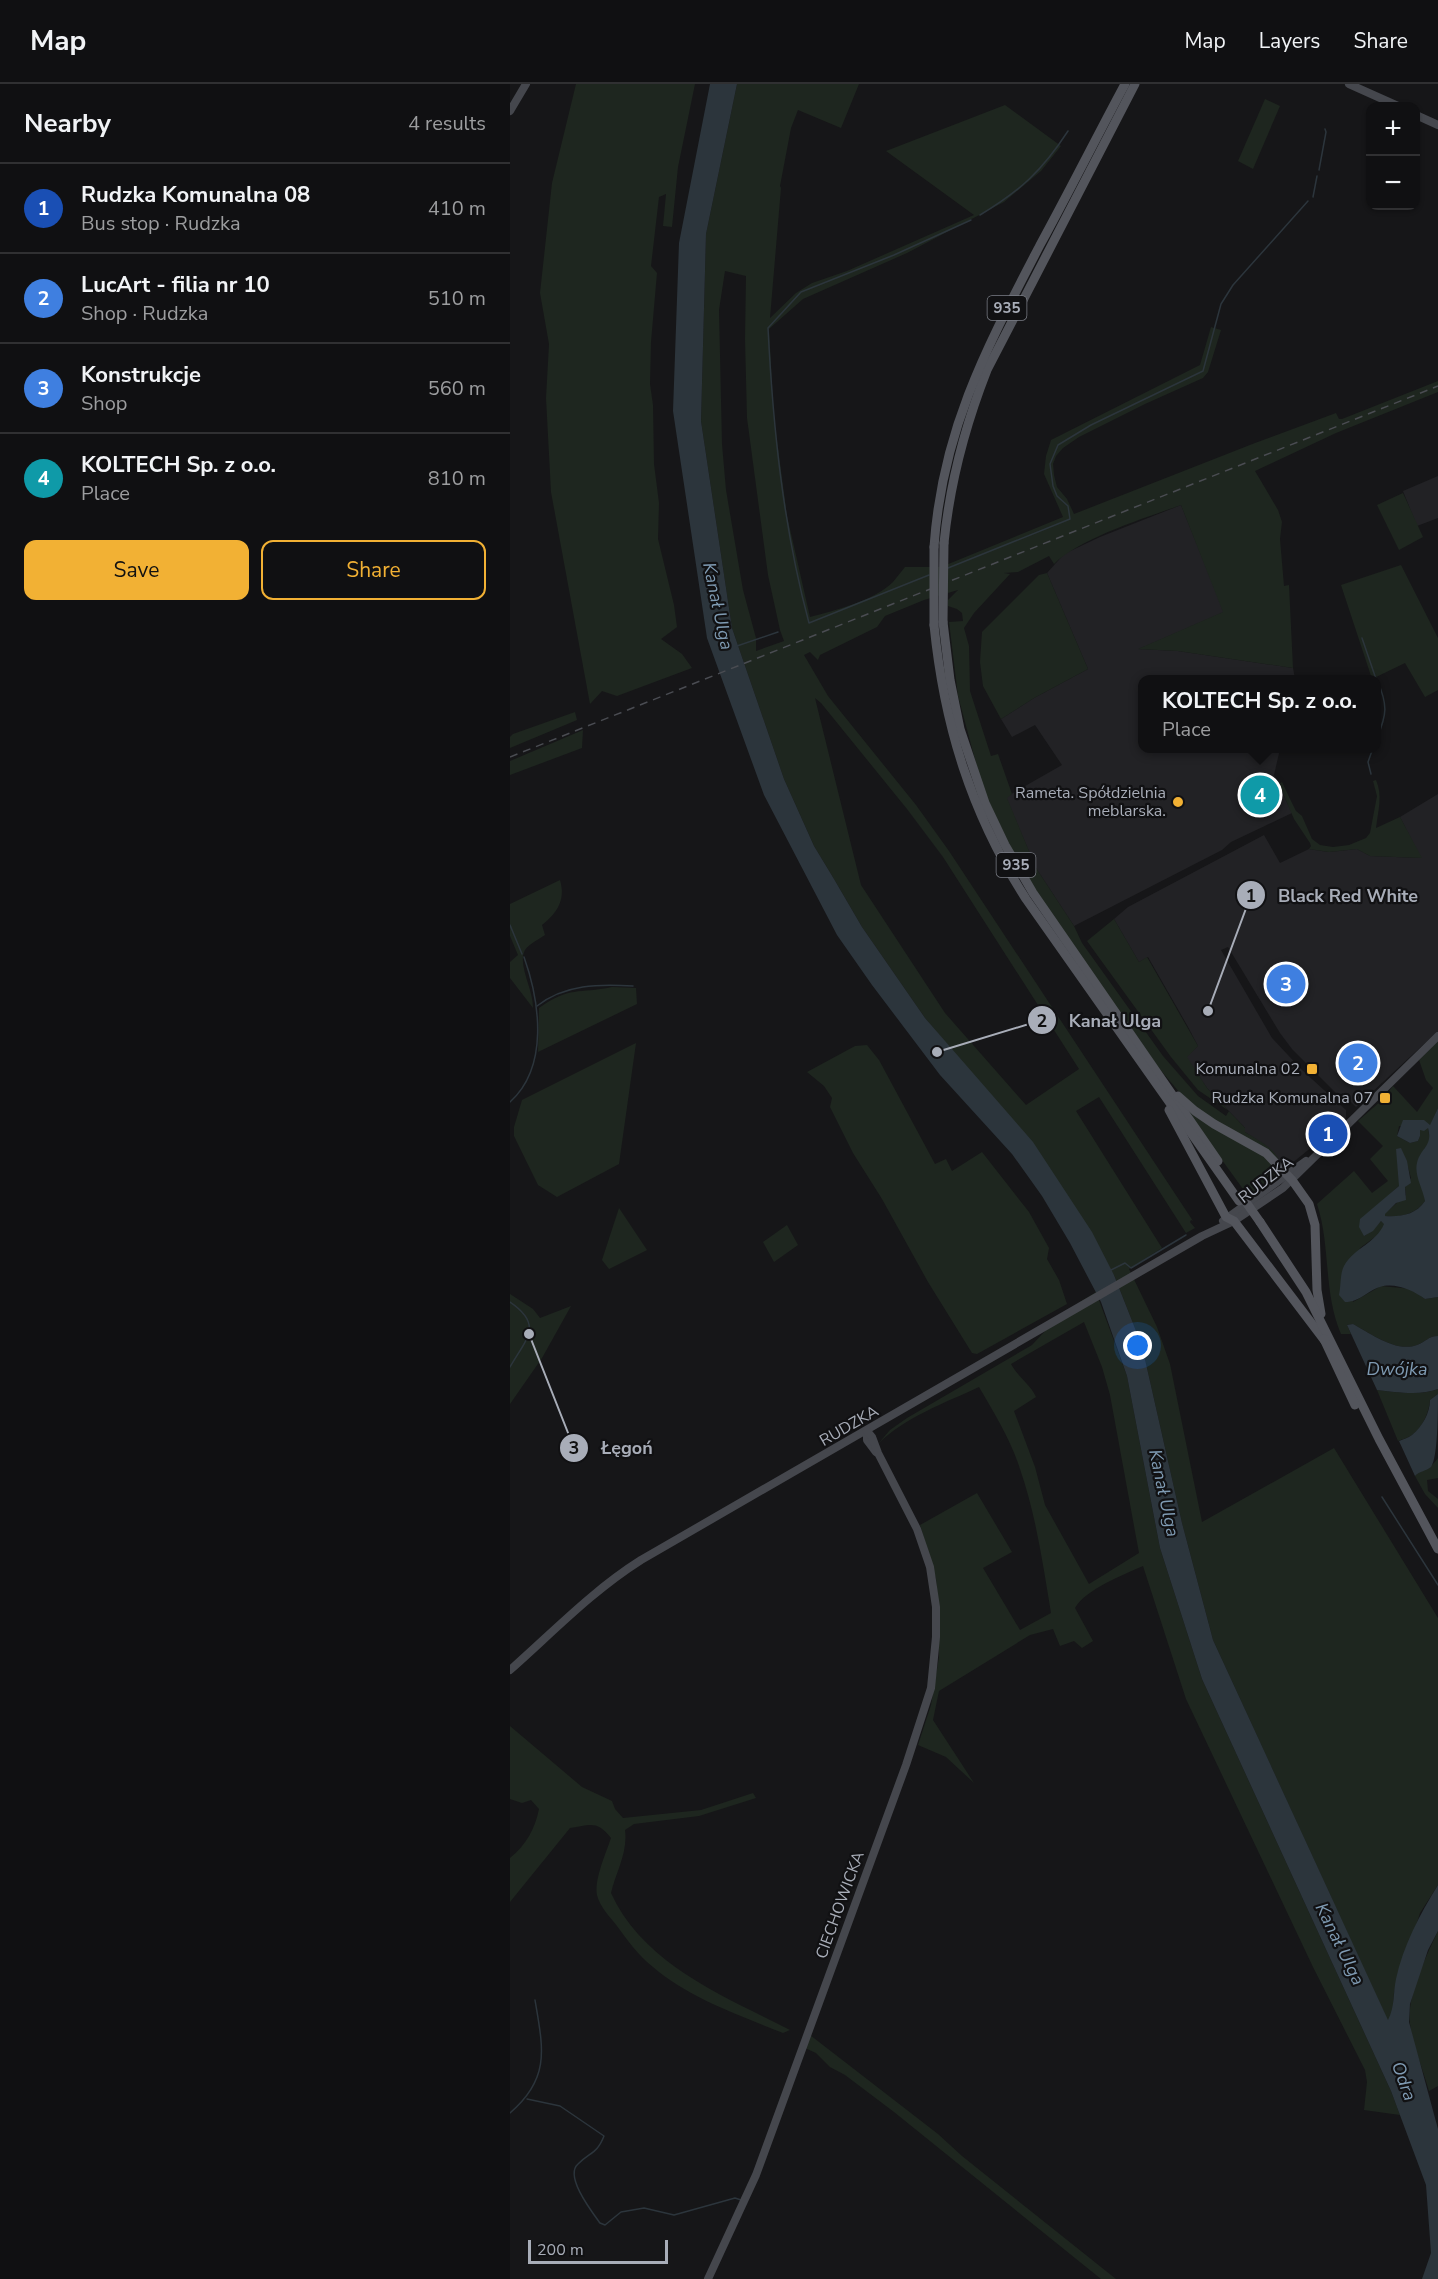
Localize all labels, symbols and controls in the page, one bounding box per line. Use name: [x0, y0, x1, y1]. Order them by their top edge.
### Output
text: Map: [30, 22, 86, 60]
text: Map: [1184, 27, 1226, 55]
text: Layers: [1259, 27, 1320, 55]
text: Share: [1353, 27, 1408, 55]
map controls: [1366, 102, 1420, 210]
button: +: [1366, 102, 1420, 156]
text: Nearby: [24, 106, 111, 141]
text: 4 results: [408, 110, 486, 137]
button: −: [1366, 156, 1420, 210]
text: Rudzka Komunalna 08: [81, 180, 310, 210]
text: 1: [38, 195, 50, 222]
text: 410 m: [428, 195, 486, 222]
text: Bus stop · Rudzka: [81, 210, 241, 237]
text: LucArt - filia nr 10: [81, 270, 270, 300]
text: 2: [38, 285, 50, 312]
text: 510 m: [428, 285, 486, 312]
road number: 935: [988, 296, 1026, 320]
text: Shop · Rudzka: [81, 300, 208, 327]
text: Konstrukcje: [81, 360, 201, 390]
text: 3: [38, 375, 50, 402]
text: 560 m: [428, 375, 486, 402]
text: Shop: [81, 390, 127, 417]
text: KOLTECH Sp. z o.o.: [81, 450, 276, 480]
text: 4: [38, 465, 50, 492]
text: 810 m: [428, 465, 486, 492]
text: Place: [81, 480, 130, 507]
button: Save: [24, 540, 249, 600]
button: Share: [261, 540, 486, 600]
water label: Kanał Ulga: [697, 560, 739, 652]
popup: [1138, 675, 1381, 753]
text: KOLTECH Sp. z o.o.: [1162, 686, 1357, 716]
text: Place: [1162, 716, 1211, 743]
pin: 4: [1240, 772, 1280, 818]
place label: Rameta. Spółdzielnia meblarska.: [1015, 782, 1166, 822]
marker: Rameta. Spółdzielnia meblarska.: [1171, 795, 1185, 809]
road number: 935: [996, 853, 1036, 877]
callout: Black Red White: [1236, 877, 1430, 913]
text: 1: [1246, 884, 1256, 908]
text: Black Red White: [1278, 884, 1418, 908]
pin: 3: [1266, 962, 1306, 1006]
callout: Kanał Ulga: [1027, 1002, 1173, 1038]
text: 2: [1037, 1009, 1047, 1033]
text: Kanał Ulga: [1069, 1009, 1161, 1033]
pin: 2: [1338, 1040, 1378, 1086]
place label: Komunalna 02: [1195, 1058, 1300, 1080]
marker: Komunalna 02: [1305, 1062, 1319, 1076]
place label: Rudzka Komunalna 07: [1212, 1087, 1373, 1109]
marker: Rudzka Komunalna 07: [1378, 1091, 1392, 1105]
pin: 1: [1308, 1112, 1348, 1156]
street label: RUDZKA: [1234, 1151, 1298, 1209]
your location: [1123, 1331, 1152, 1360]
water label: Dwójka: [1366, 1357, 1428, 1381]
street label: RUDZKA: [816, 1400, 883, 1452]
callout: Łęgoń: [559, 1430, 664, 1466]
text: 3: [569, 1436, 579, 1460]
text: Łęgoń: [600, 1436, 653, 1460]
water label: Kanał Ulga: [1143, 1447, 1185, 1539]
street label: CIECHOWICKA: [810, 1848, 870, 1962]
water label: Kanał Ulga: [1310, 1899, 1370, 1989]
water label: Odra: [1386, 2058, 1422, 2104]
scale bar: [528, 2237, 668, 2264]
text: 200 m: [537, 2239, 584, 2261]

